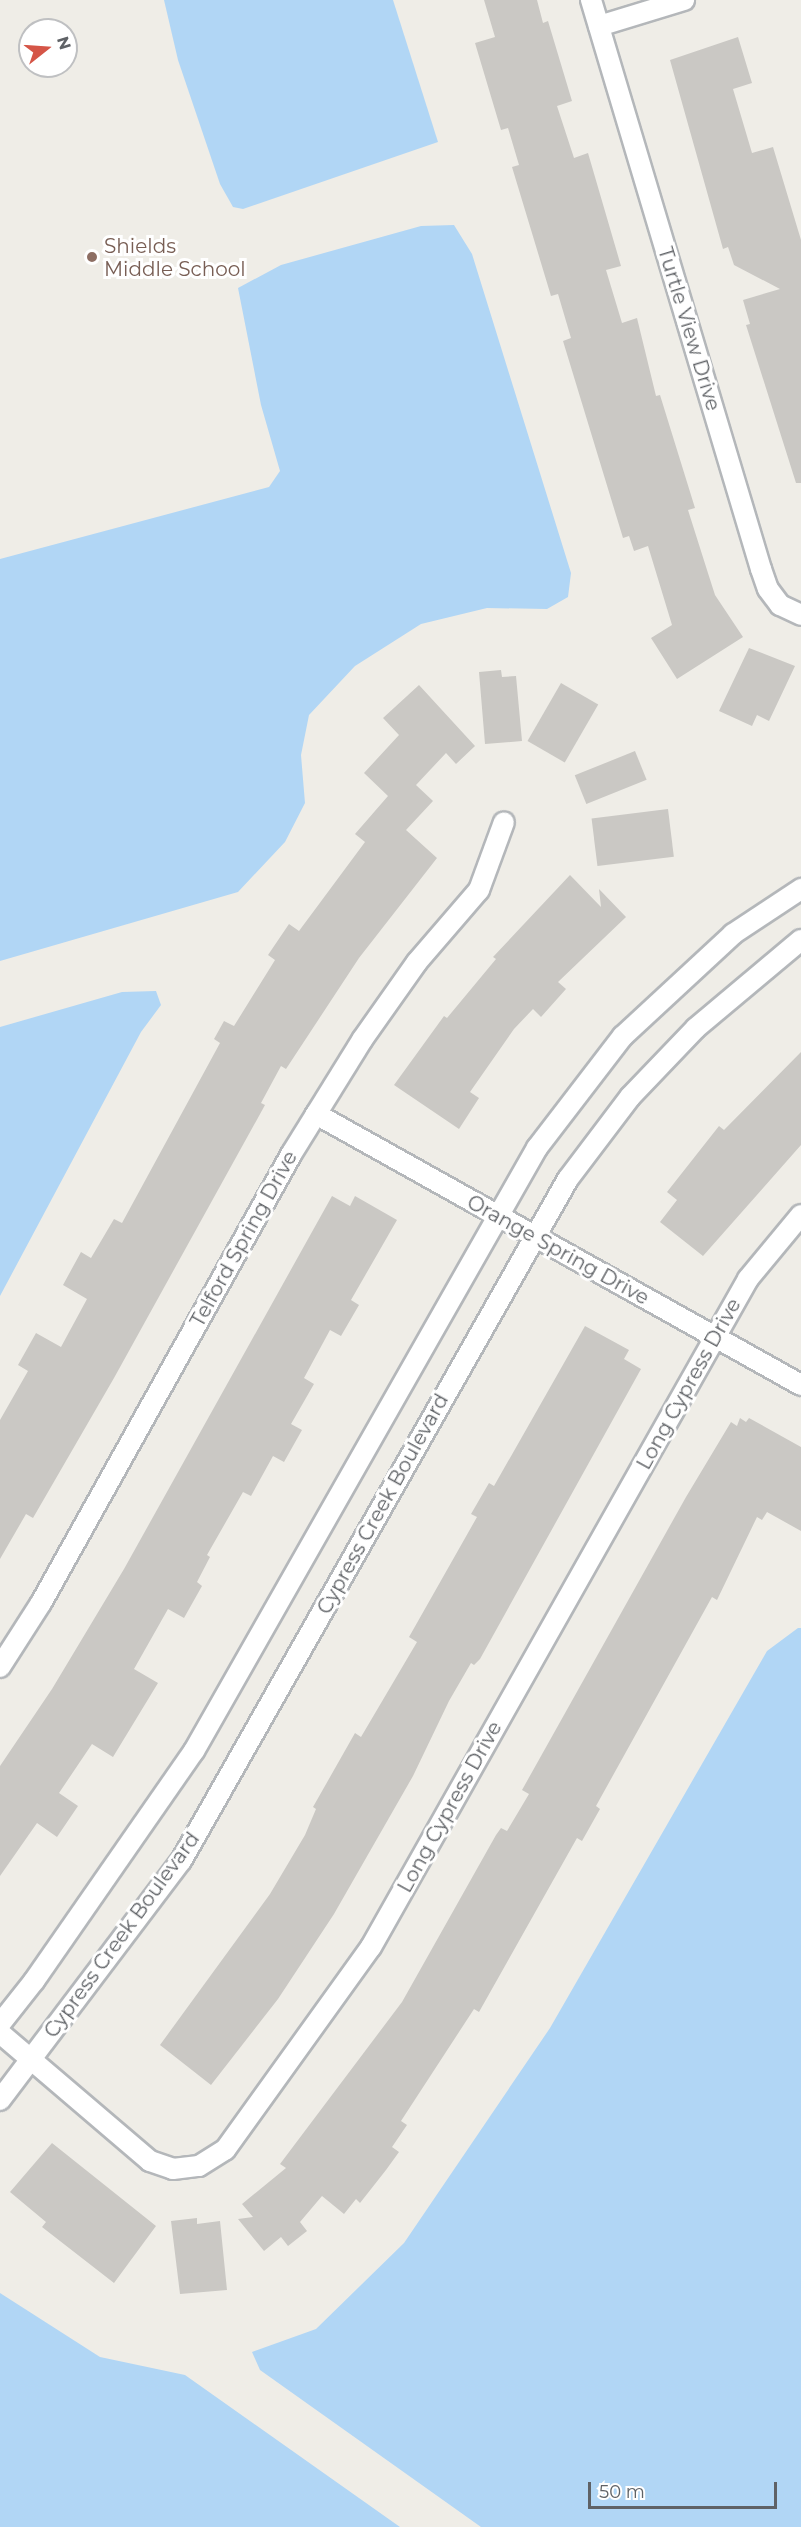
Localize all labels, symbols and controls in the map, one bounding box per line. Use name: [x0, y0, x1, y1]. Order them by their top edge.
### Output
north arrow: [18, 18, 78, 78]
text: N: [53, 34, 75, 52]
place label: Shields Middle School: [104, 234, 246, 281]
street label: Turtle View Drive: [653, 244, 725, 414]
marker: Shields Middle School: [85, 250, 99, 264]
street label: Telford Spring Drive: [186, 1147, 302, 1331]
street label: Orange Spring Drive: [463, 1190, 653, 1310]
street label: Long Cypress Drive: [632, 1294, 746, 1474]
street label: Cypress Creek Boulevard: [312, 1390, 454, 1618]
street label: Long Cypress Drive: [393, 1717, 507, 1897]
street label: Cypress Creek Boulevard: [39, 1827, 205, 2043]
scale bar: [591, 2470, 780, 2508]
text: 50 m: [599, 2481, 645, 2503]

